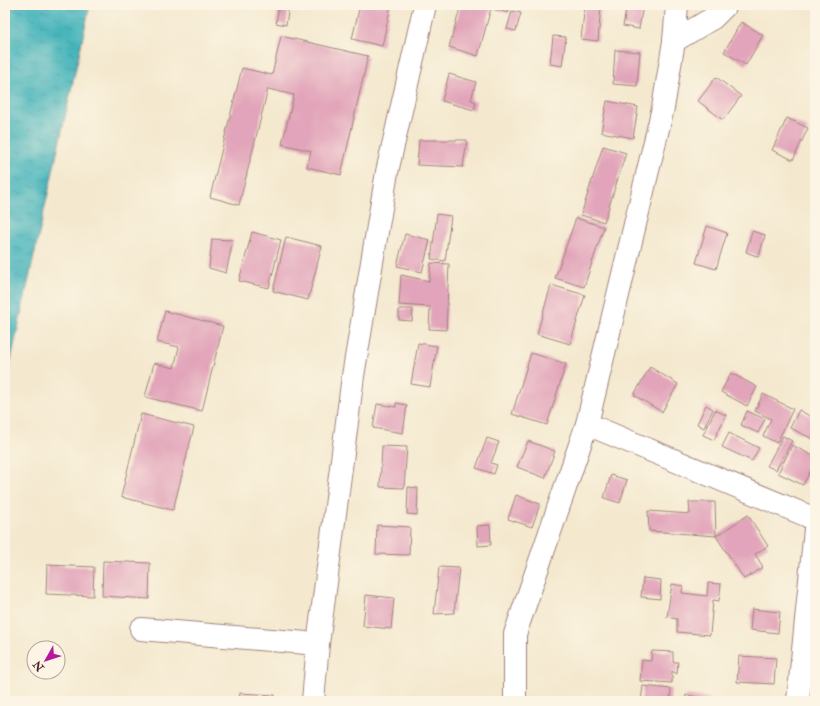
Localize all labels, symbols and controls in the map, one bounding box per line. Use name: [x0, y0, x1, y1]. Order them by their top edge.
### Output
north arrow: [26, 640, 66, 680]
text: N: [30, 657, 47, 675]

